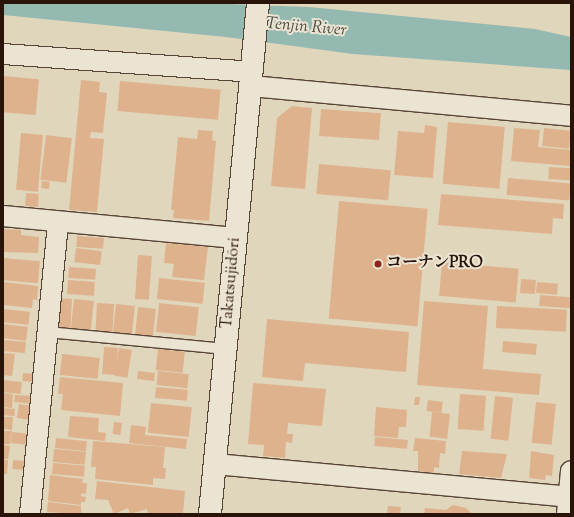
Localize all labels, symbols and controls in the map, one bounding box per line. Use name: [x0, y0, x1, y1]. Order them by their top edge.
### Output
water label: Tenjin River: [265, 14, 347, 42]
street label: Takatsujidōri: [218, 237, 246, 329]
place label: コーナンPRO: [386, 254, 484, 274]
marker: コーナンPRO: [373, 259, 383, 269]

